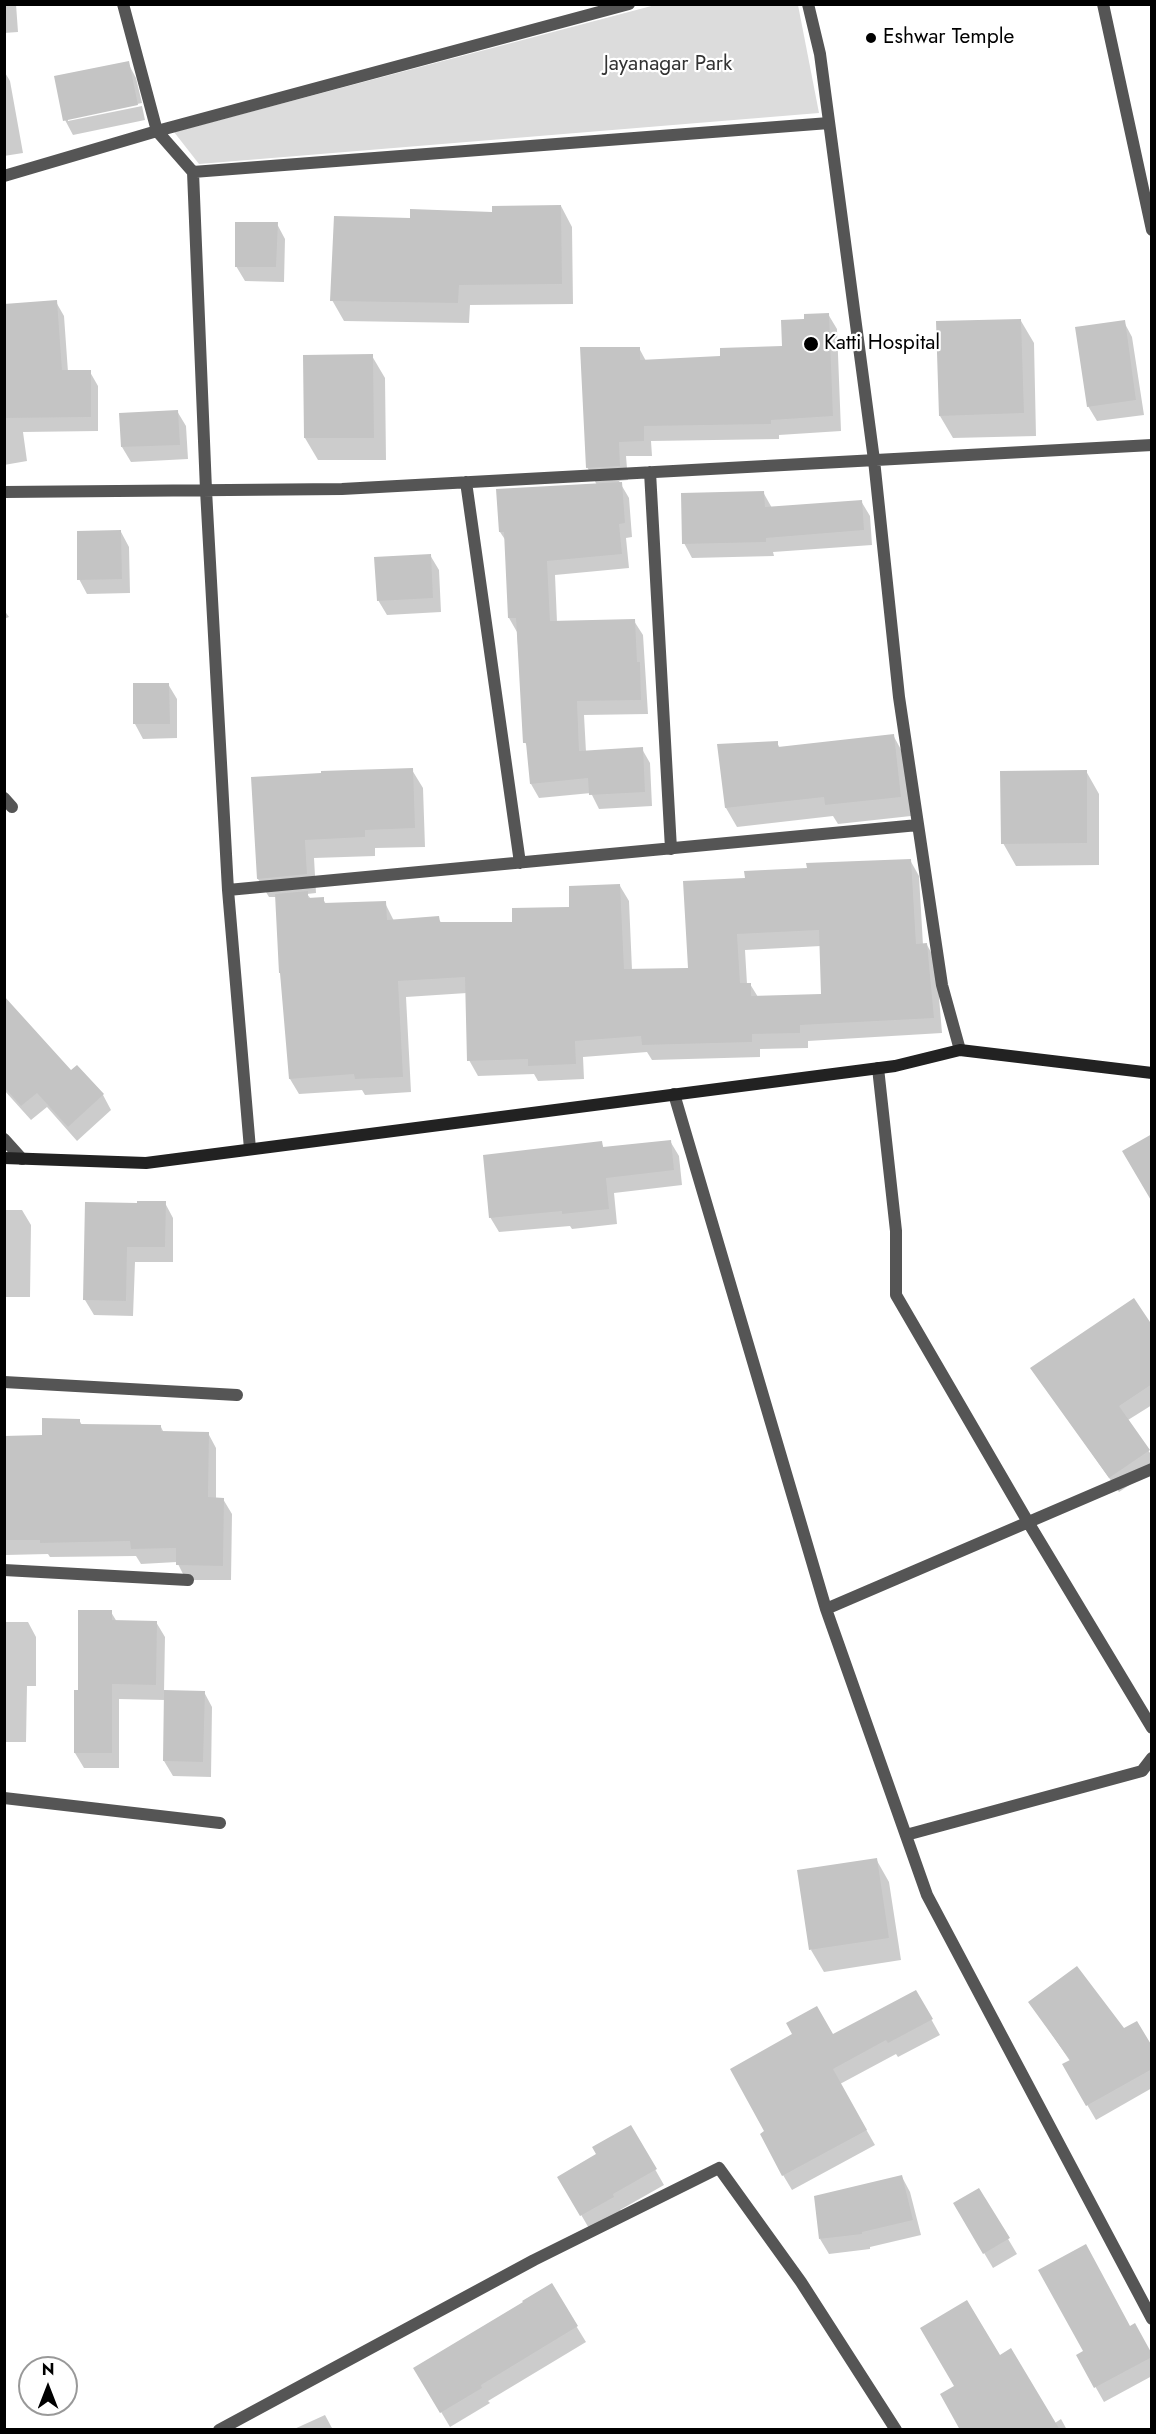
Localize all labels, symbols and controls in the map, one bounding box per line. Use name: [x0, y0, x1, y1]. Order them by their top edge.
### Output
place label: Eshwar Temple: [883, 25, 1014, 51]
marker: Eshwar Temple: [864, 31, 878, 45]
park label: Jayanagar Park: [604, 52, 732, 78]
place label: Katti Hospital: [824, 331, 940, 357]
marker: Katti Hospital: [802, 335, 820, 353]
north arrow: [18, 2356, 78, 2416]
text: N: [42, 2358, 54, 2381]

